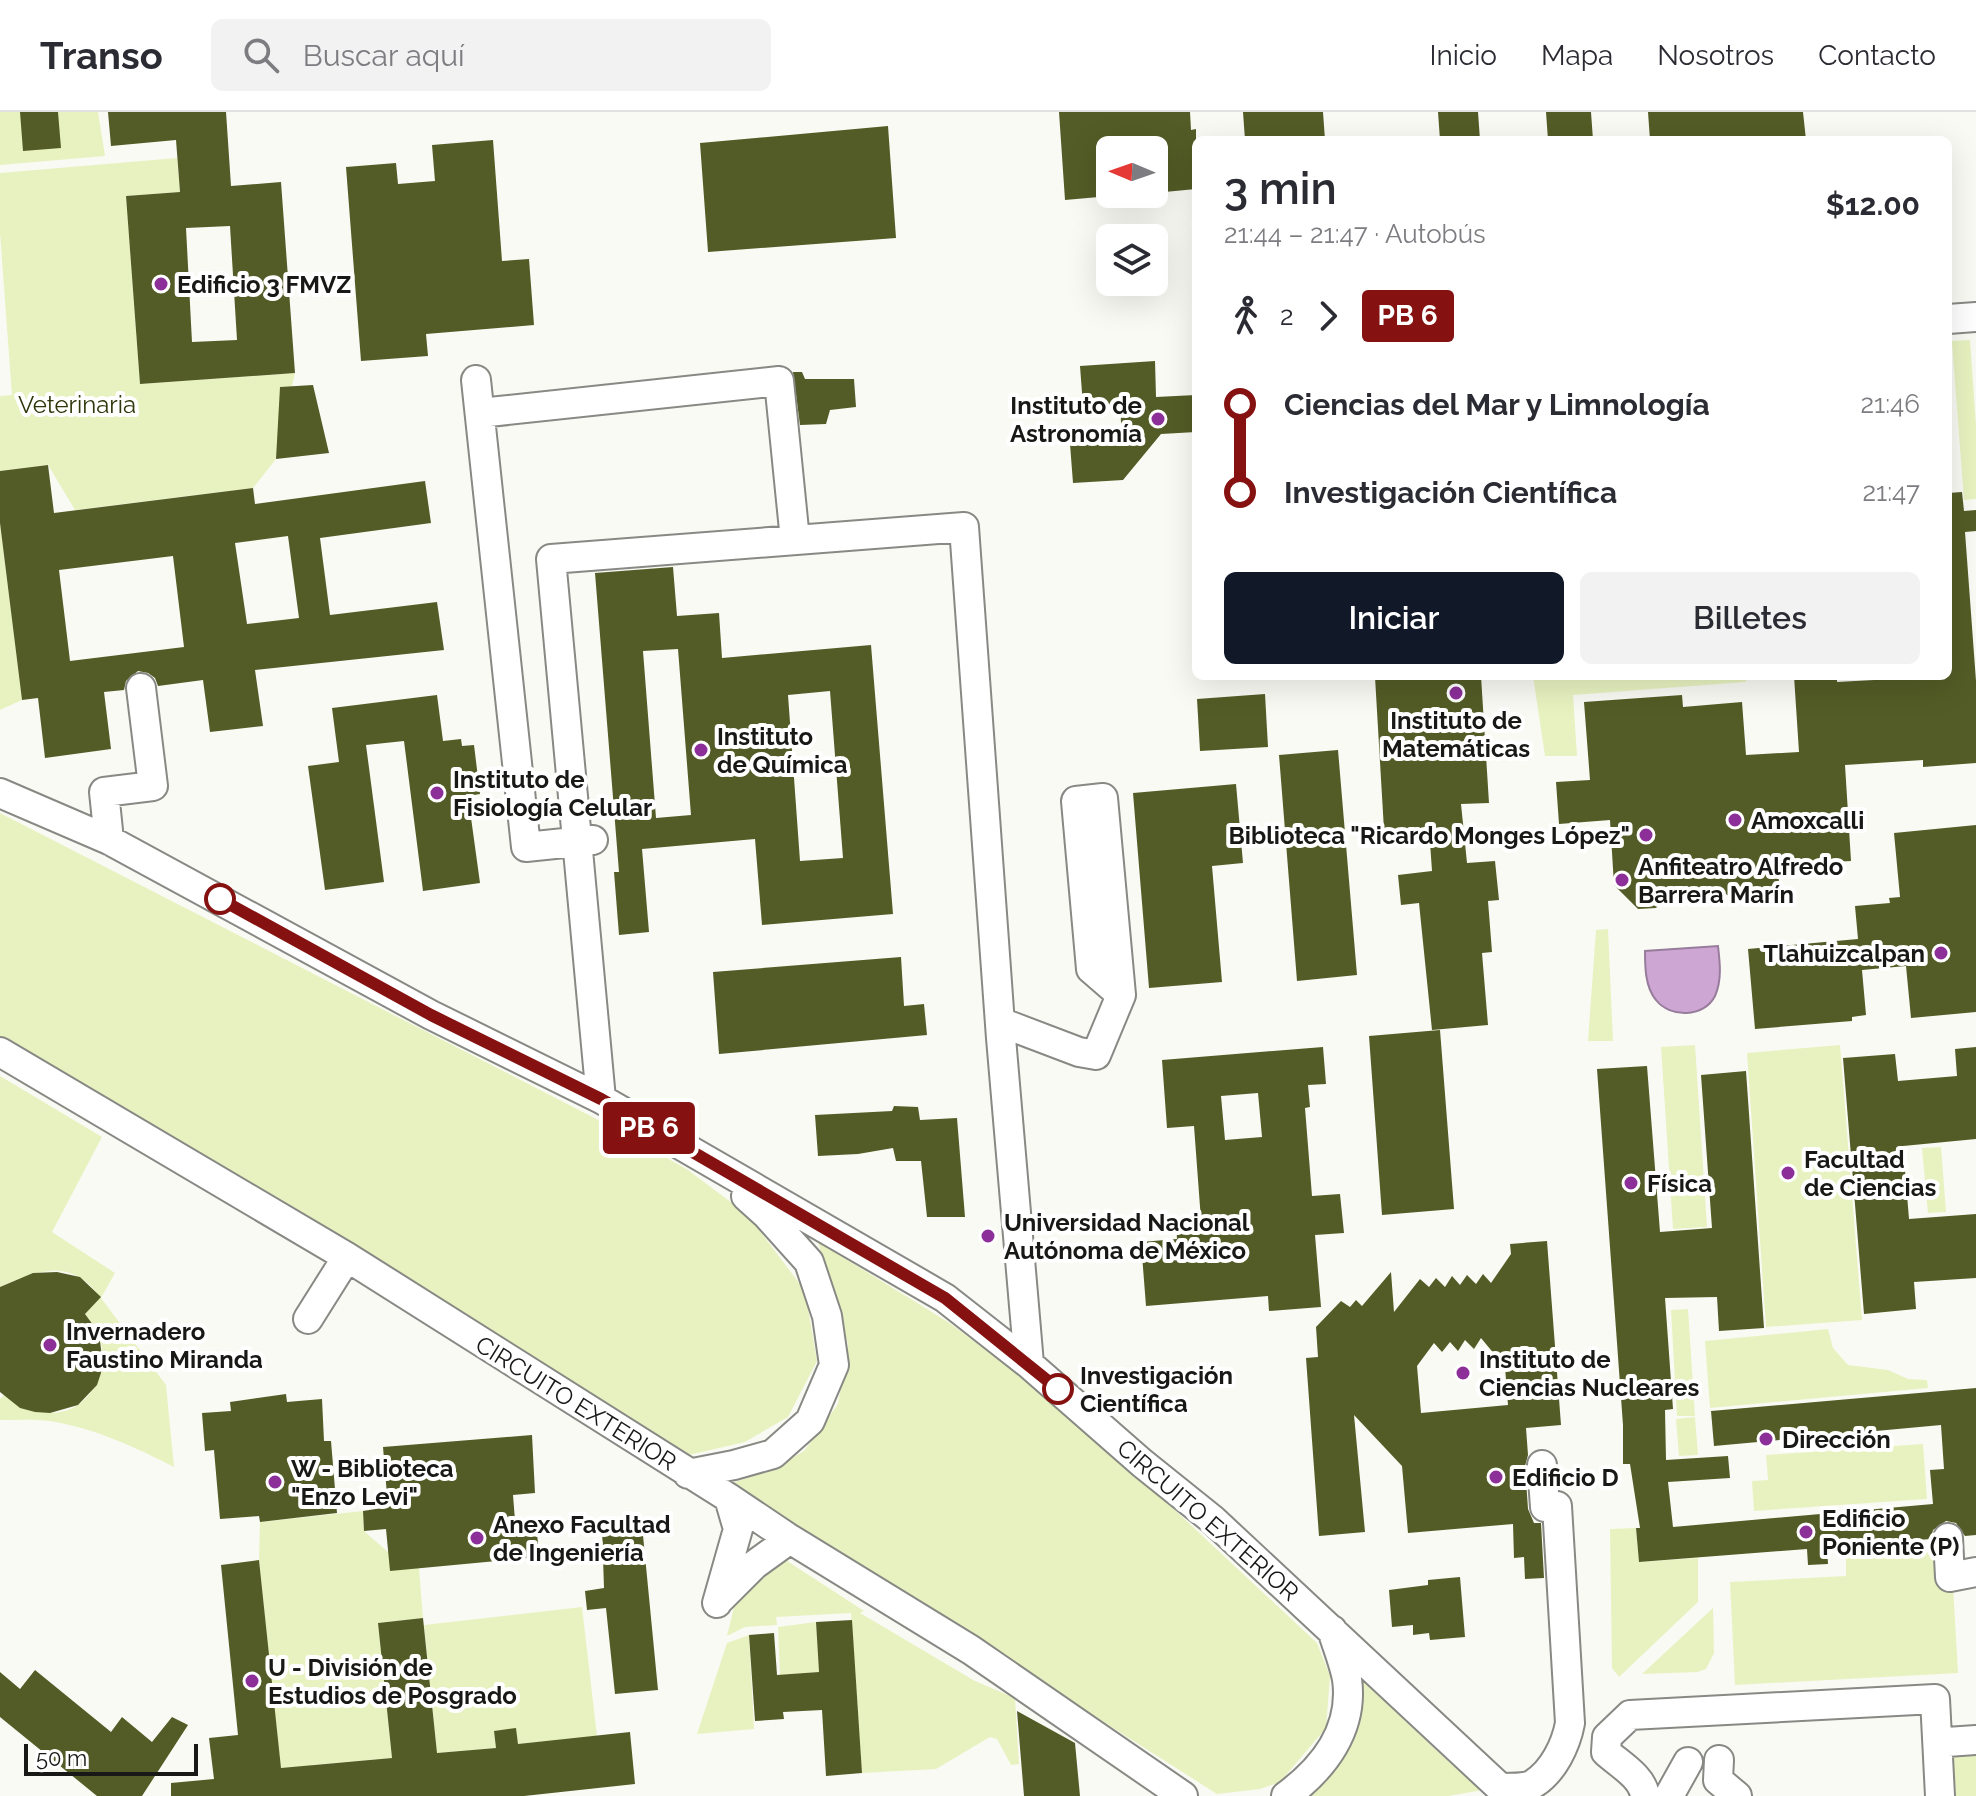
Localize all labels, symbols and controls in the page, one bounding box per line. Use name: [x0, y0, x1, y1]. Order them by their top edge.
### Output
search box: [211, 19, 771, 91]
text: Transo: [40, 33, 163, 78]
icon: search: [239, 33, 283, 77]
text: Buscar aquí: [303, 38, 465, 73]
text: Inicio: [1429, 39, 1497, 72]
text: Mapa: [1541, 39, 1613, 72]
text: Nosotros: [1657, 39, 1774, 72]
text: Contacto: [1818, 39, 1936, 72]
north arrow: [1096, 136, 1168, 208]
map controls: [1096, 136, 1168, 296]
text: 3 min: [1224, 163, 1337, 214]
text: $12.00: [1826, 187, 1920, 222]
text: 21:44 – 21:47 · Autobús: [1224, 219, 1486, 249]
button: layers: [1096, 224, 1168, 296]
place label: Edificio 3 FMVZ: [177, 270, 351, 299]
marker: Edificio 3 FMVZ: [152, 275, 170, 293]
icon: walk: [1224, 294, 1268, 338]
icon: forward: [1306, 294, 1350, 338]
text: PB 6: [1378, 299, 1438, 332]
text: 2: [1280, 301, 1294, 331]
text: Ciencias del Mar y Limnología: [1284, 387, 1710, 422]
text: 21:46: [1861, 389, 1920, 419]
park label: Veterinaria: [18, 390, 136, 419]
place label: Instituto de Astronomía: [1010, 391, 1142, 448]
marker: Instituto de Astronomía: [1149, 410, 1167, 428]
text: Investigación Científica: [1284, 475, 1617, 510]
text: 21:47: [1862, 477, 1920, 507]
button: Iniciar: [1224, 572, 1564, 664]
button: Billetes: [1580, 572, 1920, 664]
marker: Instituto de Matemáticas: [1447, 684, 1465, 702]
place label: Instituto de Matemáticas: [1382, 706, 1530, 763]
place label: Instituto de Química: [717, 722, 848, 779]
marker: Instituto de Química: [692, 741, 710, 759]
place label: Instituto de Fisiología Celular: [453, 765, 652, 822]
marker: Instituto de Fisiología Celular: [428, 784, 446, 802]
place label: Amoxcalli: [1751, 806, 1864, 835]
marker: Amoxcalli: [1726, 811, 1744, 829]
place label: Biblioteca "Ricardo Monges López": [1229, 821, 1630, 850]
marker: Biblioteca "Ricardo Monges López": [1637, 826, 1655, 844]
place label: Anfiteatro Alfredo Barrera Marín: [1638, 852, 1843, 909]
marker: Anfiteatro Alfredo Barrera Marín: [1613, 871, 1631, 889]
unlabelled marker: [205, 884, 235, 914]
place label: Tlahuizcalpan: [1763, 939, 1925, 968]
marker: Tlahuizcalpan: [1932, 944, 1950, 962]
line badge: PB 6: [593, 1102, 705, 1154]
text: PB 6: [619, 1111, 679, 1144]
place label: Facultad de Ciencias: [1804, 1145, 1937, 1202]
marker: Facultad de Ciencias: [1779, 1164, 1797, 1182]
place label: Física: [1647, 1169, 1712, 1198]
marker: Física: [1622, 1174, 1640, 1192]
place label: Universidad Nacional Autónoma de México: [1004, 1208, 1250, 1265]
marker: Universidad Nacional Autónoma de México: [979, 1227, 997, 1245]
place label: Invernadero Faustino Miranda: [66, 1317, 263, 1374]
street label: CIRCUITO EXTERIOR: [470, 1329, 682, 1477]
marker: Invernadero Faustino Miranda: [41, 1336, 59, 1354]
place label: Instituto de Ciencias Nucleares: [1479, 1345, 1699, 1402]
place label: Investigación Científica: [1080, 1361, 1233, 1418]
marker: Instituto de Ciencias Nucleares: [1454, 1364, 1472, 1382]
marker: Investigación Científica: [1043, 1374, 1073, 1404]
place label: Dirección: [1782, 1425, 1891, 1454]
marker: Dirección: [1757, 1430, 1775, 1448]
street label: CIRCUITO EXTERIOR: [1111, 1433, 1305, 1607]
place label: W - Biblioteca "Enzo Levi": [291, 1454, 454, 1511]
place label: Edificio D: [1512, 1463, 1619, 1492]
marker: Edificio D: [1487, 1468, 1505, 1486]
marker: W - Biblioteca "Enzo Levi": [266, 1473, 284, 1491]
place label: Edificio Poniente (P): [1822, 1504, 1960, 1561]
place label: Anexo Facultad de Ingeniería: [493, 1510, 671, 1567]
marker: Edificio Poniente (P): [1797, 1523, 1815, 1541]
marker: Anexo Facultad de Ingeniería: [468, 1529, 486, 1547]
place label: U - División de Estudios de Posgrado: [268, 1653, 517, 1710]
marker: U - División de Estudios de Posgrado: [243, 1672, 261, 1690]
scale bar: [24, 1740, 198, 1776]
text: 50 m: [36, 1745, 87, 1771]

